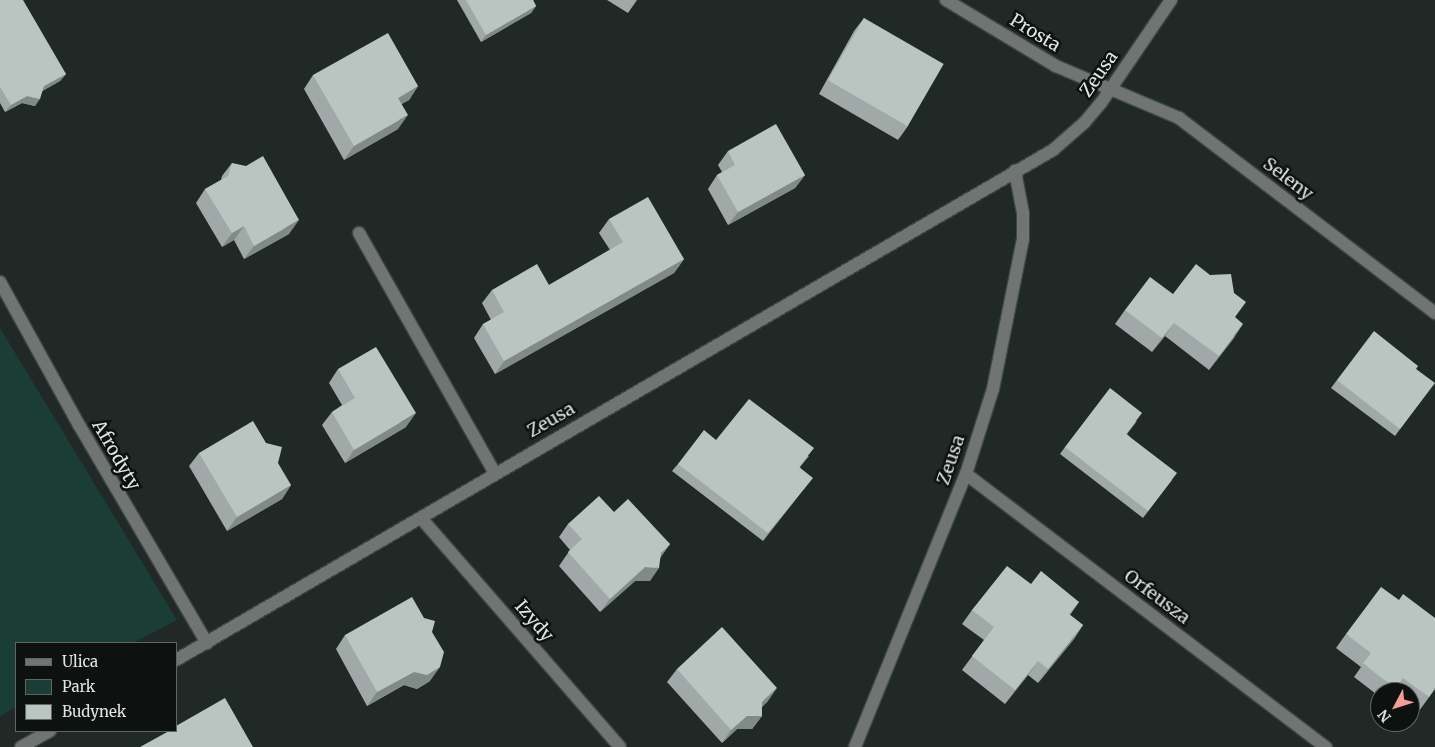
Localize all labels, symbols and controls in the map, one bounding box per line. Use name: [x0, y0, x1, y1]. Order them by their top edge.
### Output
street label: Prosta: [1006, 10, 1064, 56]
street label: Zeusa: [1076, 47, 1122, 101]
street label: Seleny: [1259, 153, 1317, 205]
street label: Zeusa: [523, 398, 579, 442]
street label: Afrodyty: [87, 416, 145, 494]
street label: Zeusa: [932, 432, 970, 488]
street label: Orfeusza: [1120, 565, 1194, 629]
street label: Izydy: [510, 596, 558, 646]
legend: [15, 642, 178, 732]
text: Ulica: [62, 652, 98, 671]
text: Park: [62, 677, 95, 696]
north arrow: [1370, 682, 1420, 732]
text: Budynek: [62, 702, 126, 721]
text: N: [1374, 706, 1395, 726]

